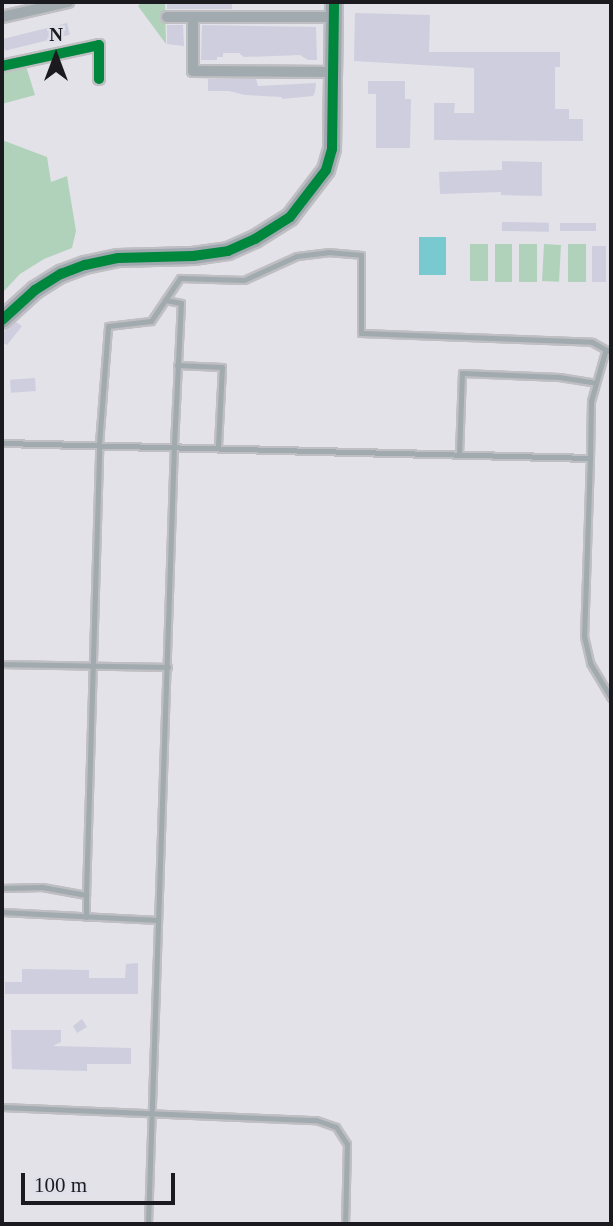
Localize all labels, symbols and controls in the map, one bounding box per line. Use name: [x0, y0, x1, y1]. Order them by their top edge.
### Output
north arrow: [21, 21, 91, 91]
text: N: [49, 24, 63, 45]
scale bar: [24, 1160, 178, 1204]
text: 100 m: [34, 1173, 87, 1197]

